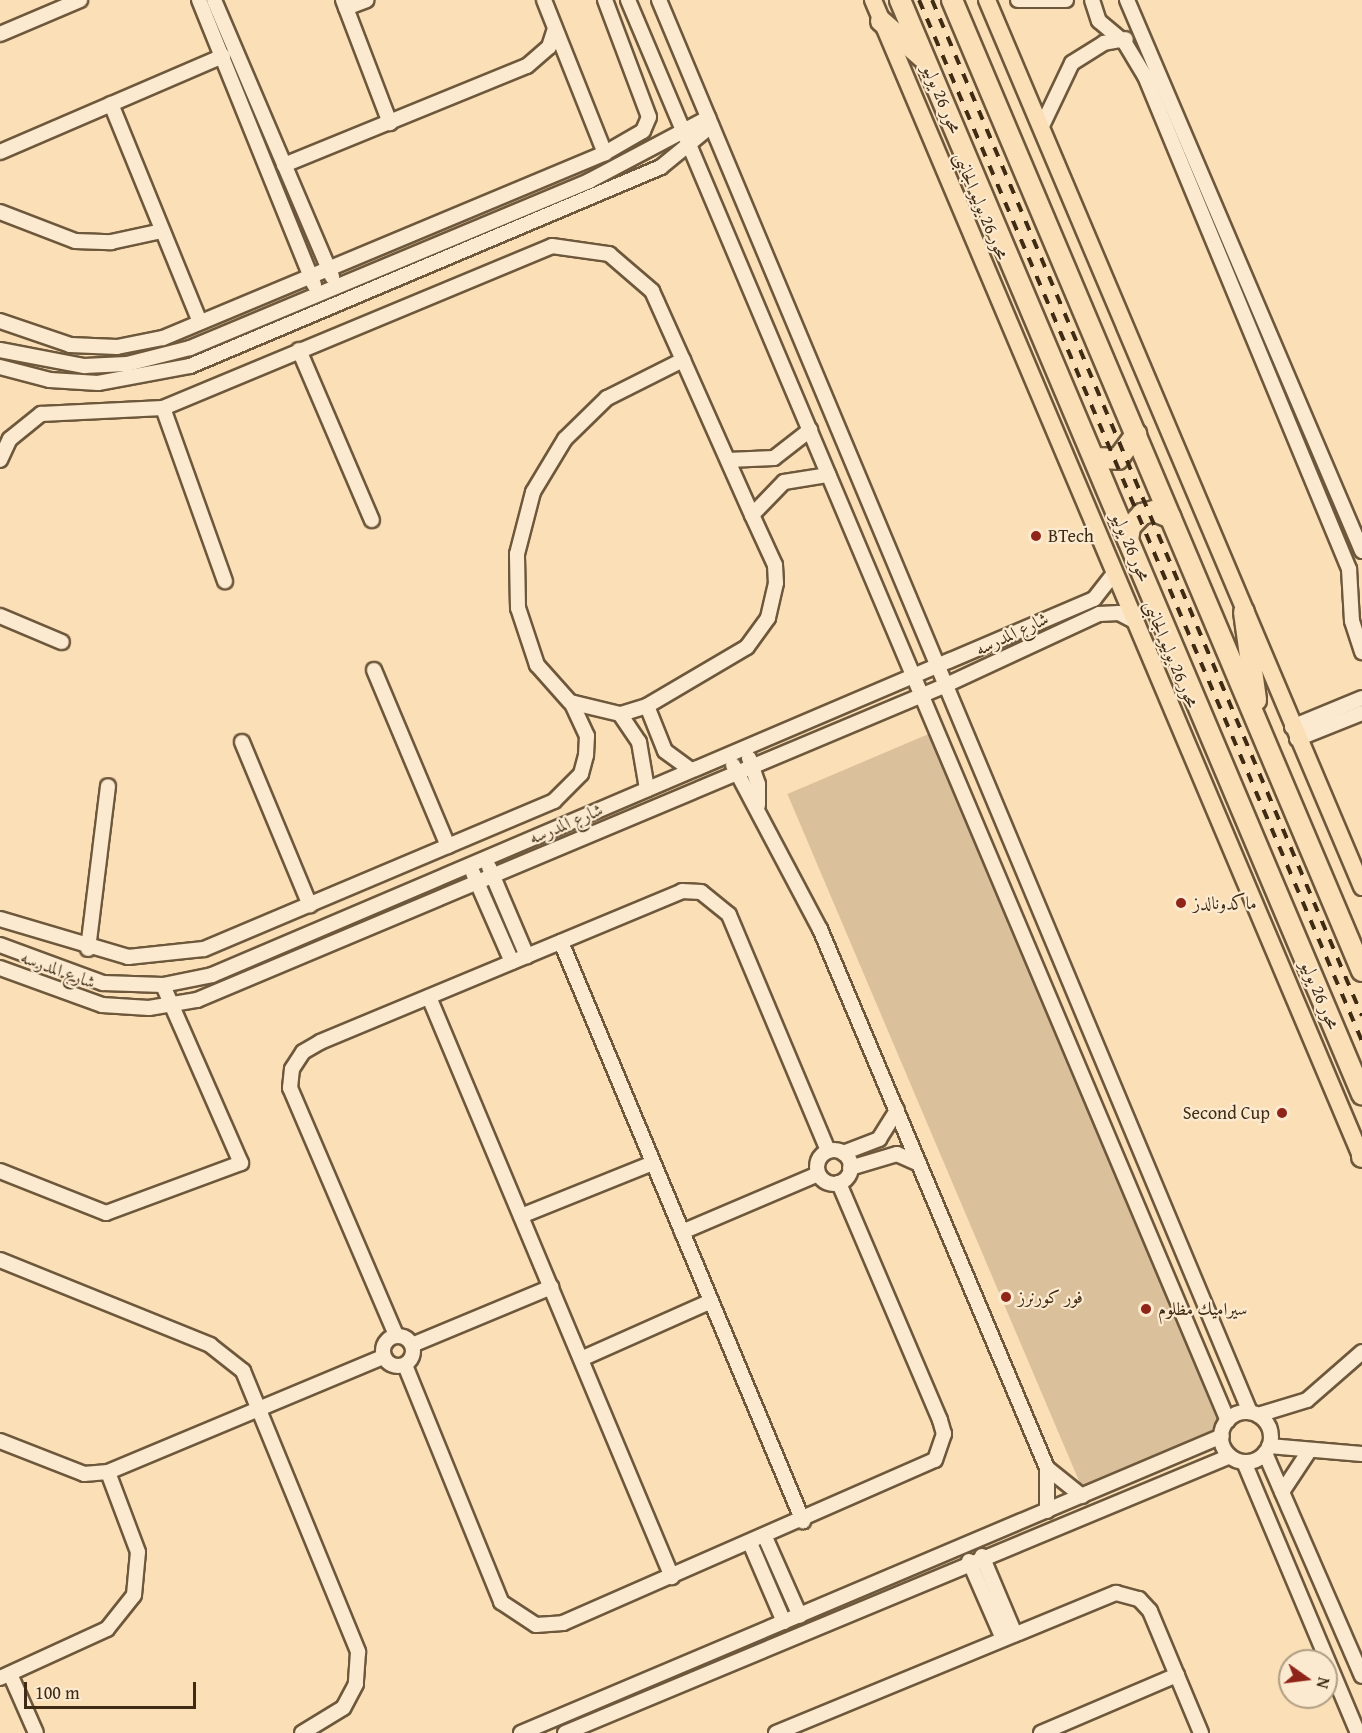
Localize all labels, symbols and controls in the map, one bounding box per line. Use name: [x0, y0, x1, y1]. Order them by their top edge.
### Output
street label: محور 26 يوليو: [918, 61, 966, 137]
street label: محور 26 يوليو الجانبى: [949, 149, 1013, 263]
street label: محور 26 يوليو: [1107, 509, 1155, 585]
place label: BTech: [1048, 525, 1094, 547]
marker: BTech: [1029, 529, 1043, 543]
street label: محور 26 يوليو الجانبى: [1139, 597, 1203, 711]
street label: شارع المدرسه: [972, 608, 1052, 660]
street label: شارع المدرسه: [526, 799, 606, 849]
place label: ماكدونالدز: [1193, 892, 1257, 914]
marker: ماكدونالدز: [1174, 896, 1188, 910]
street label: شارع المدرسه: [18, 946, 98, 994]
street label: محور 26 يوليو: [1296, 957, 1344, 1033]
place label: Second Cup: [1183, 1102, 1270, 1124]
marker: Second Cup: [1275, 1106, 1289, 1120]
place label: فور كورنرز: [1018, 1286, 1083, 1308]
marker: فور كورنرز: [999, 1290, 1013, 1304]
place label: سيراميك مظلوم: [1158, 1298, 1248, 1320]
marker: سيراميك مظلوم: [1139, 1302, 1153, 1316]
north arrow: [1278, 1649, 1338, 1709]
scale bar: [27, 1670, 200, 1708]
text: N: [1311, 1675, 1336, 1691]
text: 100 m: [35, 1679, 80, 1706]

